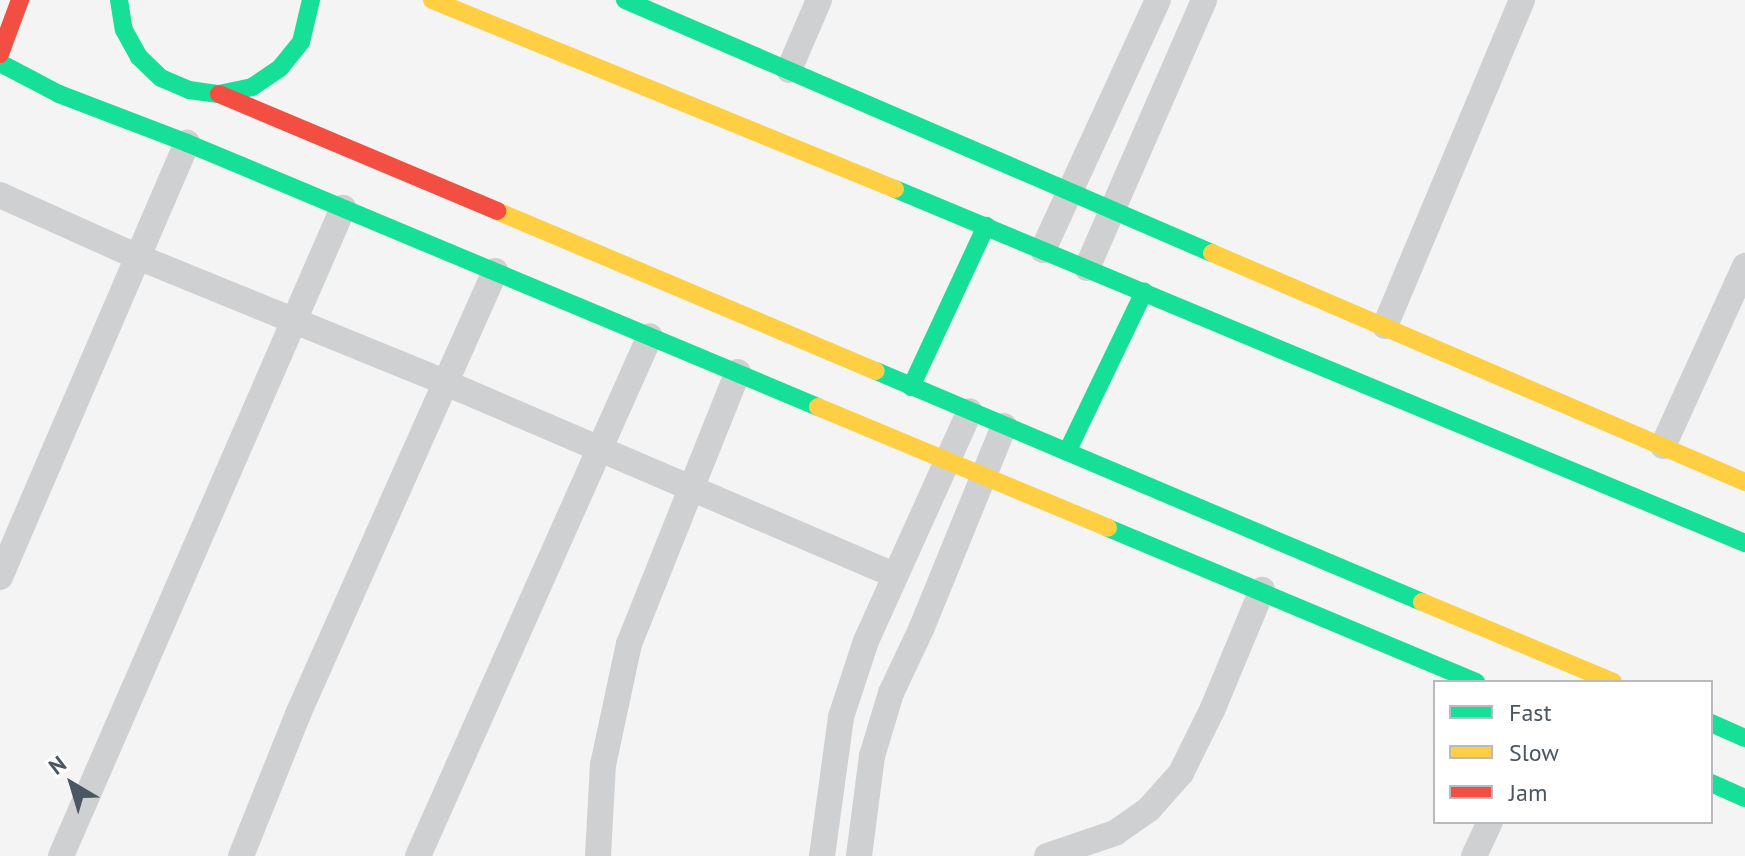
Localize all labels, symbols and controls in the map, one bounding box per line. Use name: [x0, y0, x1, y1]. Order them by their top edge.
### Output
legend: [1433, 680, 1713, 824]
text: Fast: [1509, 697, 1552, 728]
text: Slow: [1509, 737, 1559, 768]
north arrow: [32, 744, 112, 824]
text: N: [43, 750, 72, 781]
text: Jam: [1509, 777, 1547, 808]

